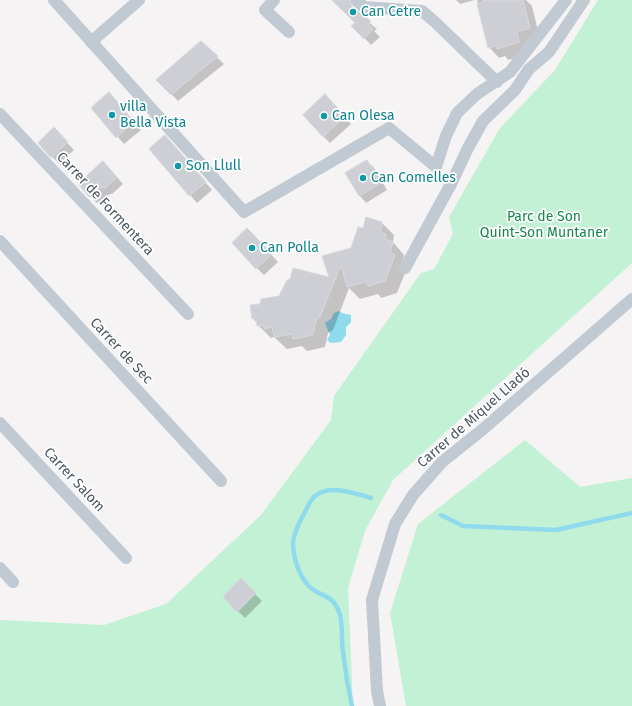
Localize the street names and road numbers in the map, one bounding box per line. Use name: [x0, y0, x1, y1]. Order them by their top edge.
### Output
street label: Carrer de Formentera: [53, 149, 157, 259]
street label: Carrer de Sec: [86, 315, 156, 387]
street label: Carrer de Miquel Lladó: [414, 364, 534, 472]
street label: Carrer Salom: [40, 444, 108, 516]

